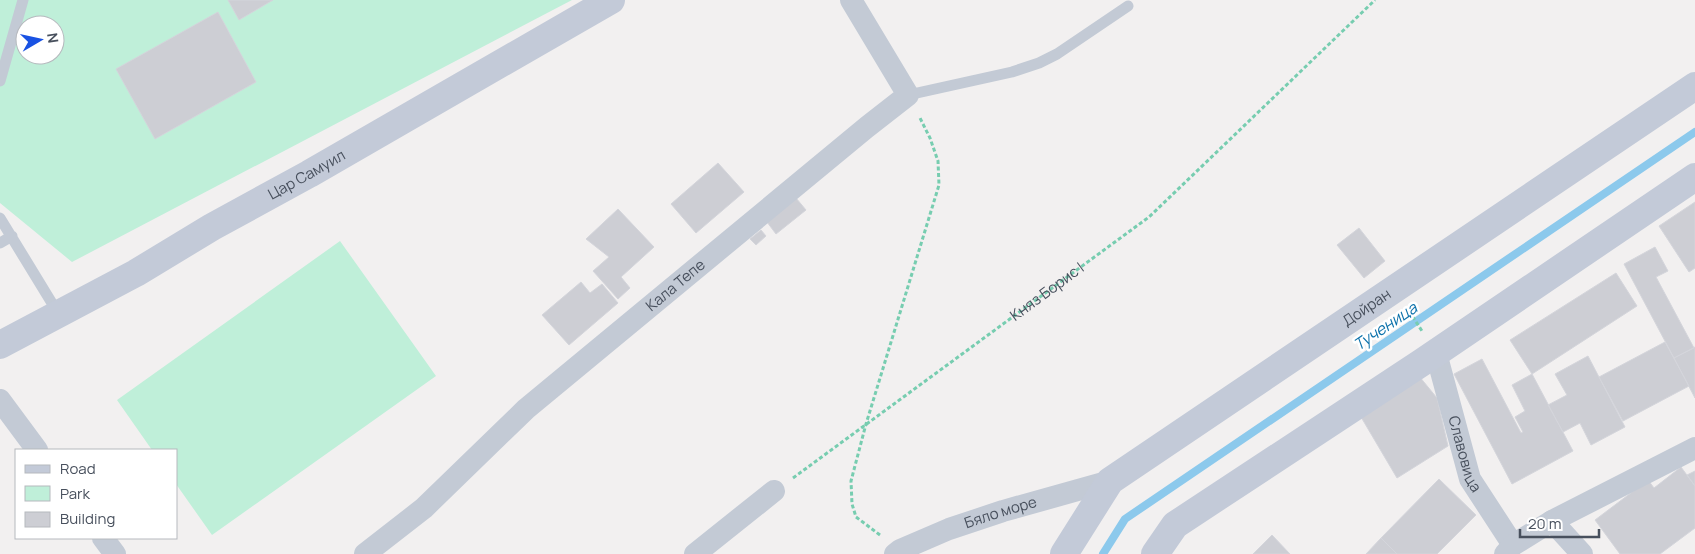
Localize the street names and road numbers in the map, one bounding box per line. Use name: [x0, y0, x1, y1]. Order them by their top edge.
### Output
street label: Цар Самуил: [264, 144, 349, 204]
street label: Кала Тепе: [641, 254, 710, 316]
street label: Княз Борис I: [1005, 257, 1088, 326]
street label: Дойран: [1338, 283, 1395, 331]
street label: Славовица: [1443, 413, 1487, 496]
street label: Бяло море: [962, 491, 1039, 533]

